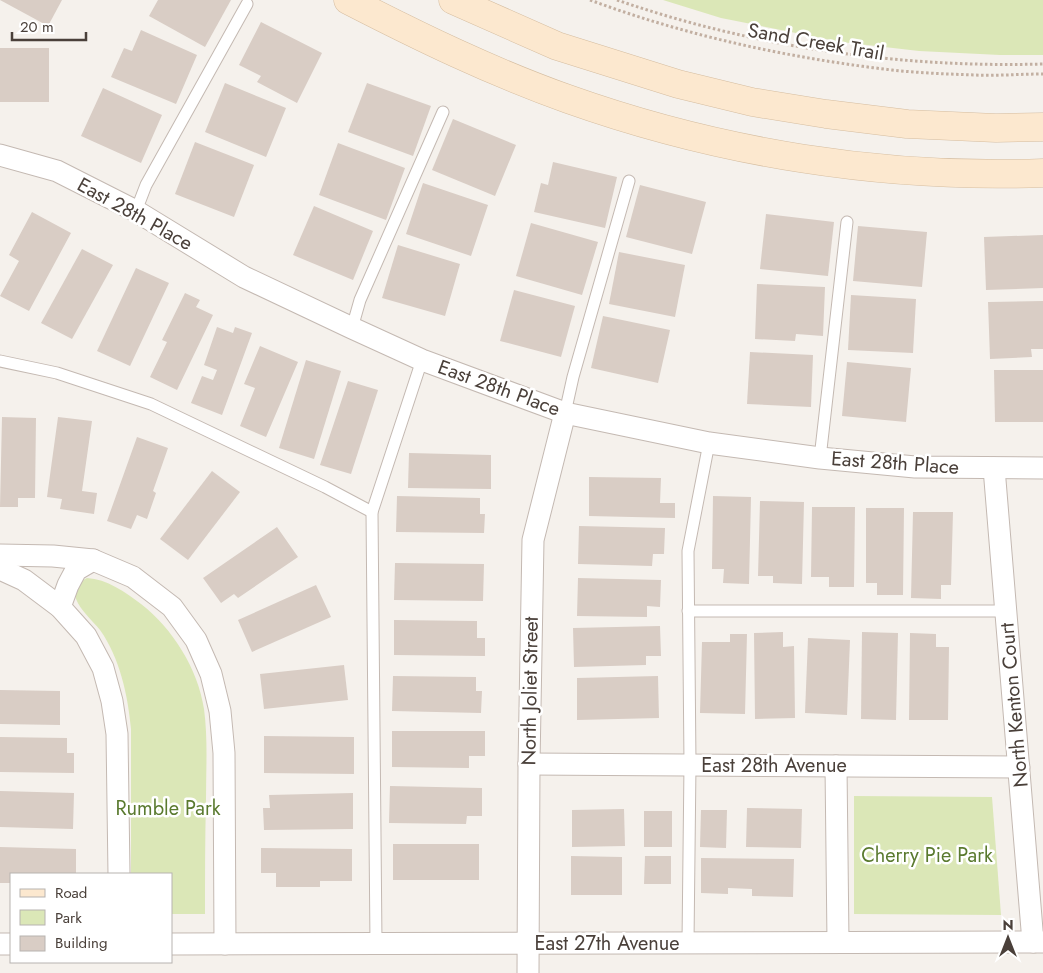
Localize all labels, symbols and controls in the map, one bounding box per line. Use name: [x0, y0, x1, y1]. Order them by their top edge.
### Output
scale bar: [12, 10, 86, 42]
text: 20 m: [20, 16, 54, 38]
street label: Sand Creek Trail: [745, 16, 887, 68]
street label: East 28th Place: [72, 170, 198, 258]
street label: East 28th Place: [434, 352, 564, 424]
street label: East 28th Place: [830, 444, 960, 482]
street label: North Joliet Street: [514, 616, 546, 766]
street label: North Kenton Court: [992, 621, 1036, 788]
street label: East 28th Avenue: [701, 751, 847, 780]
park label: Rumble Park: [115, 794, 221, 823]
park label: Cherry Pie Park: [861, 841, 993, 870]
legend: [10, 873, 172, 963]
text: Road: [55, 882, 87, 904]
text: Park: [55, 907, 82, 929]
north arrow: [983, 913, 1033, 963]
text: N: [1002, 915, 1014, 935]
street label: East 27th Avenue: [535, 929, 679, 958]
text: Building: [55, 932, 107, 954]

